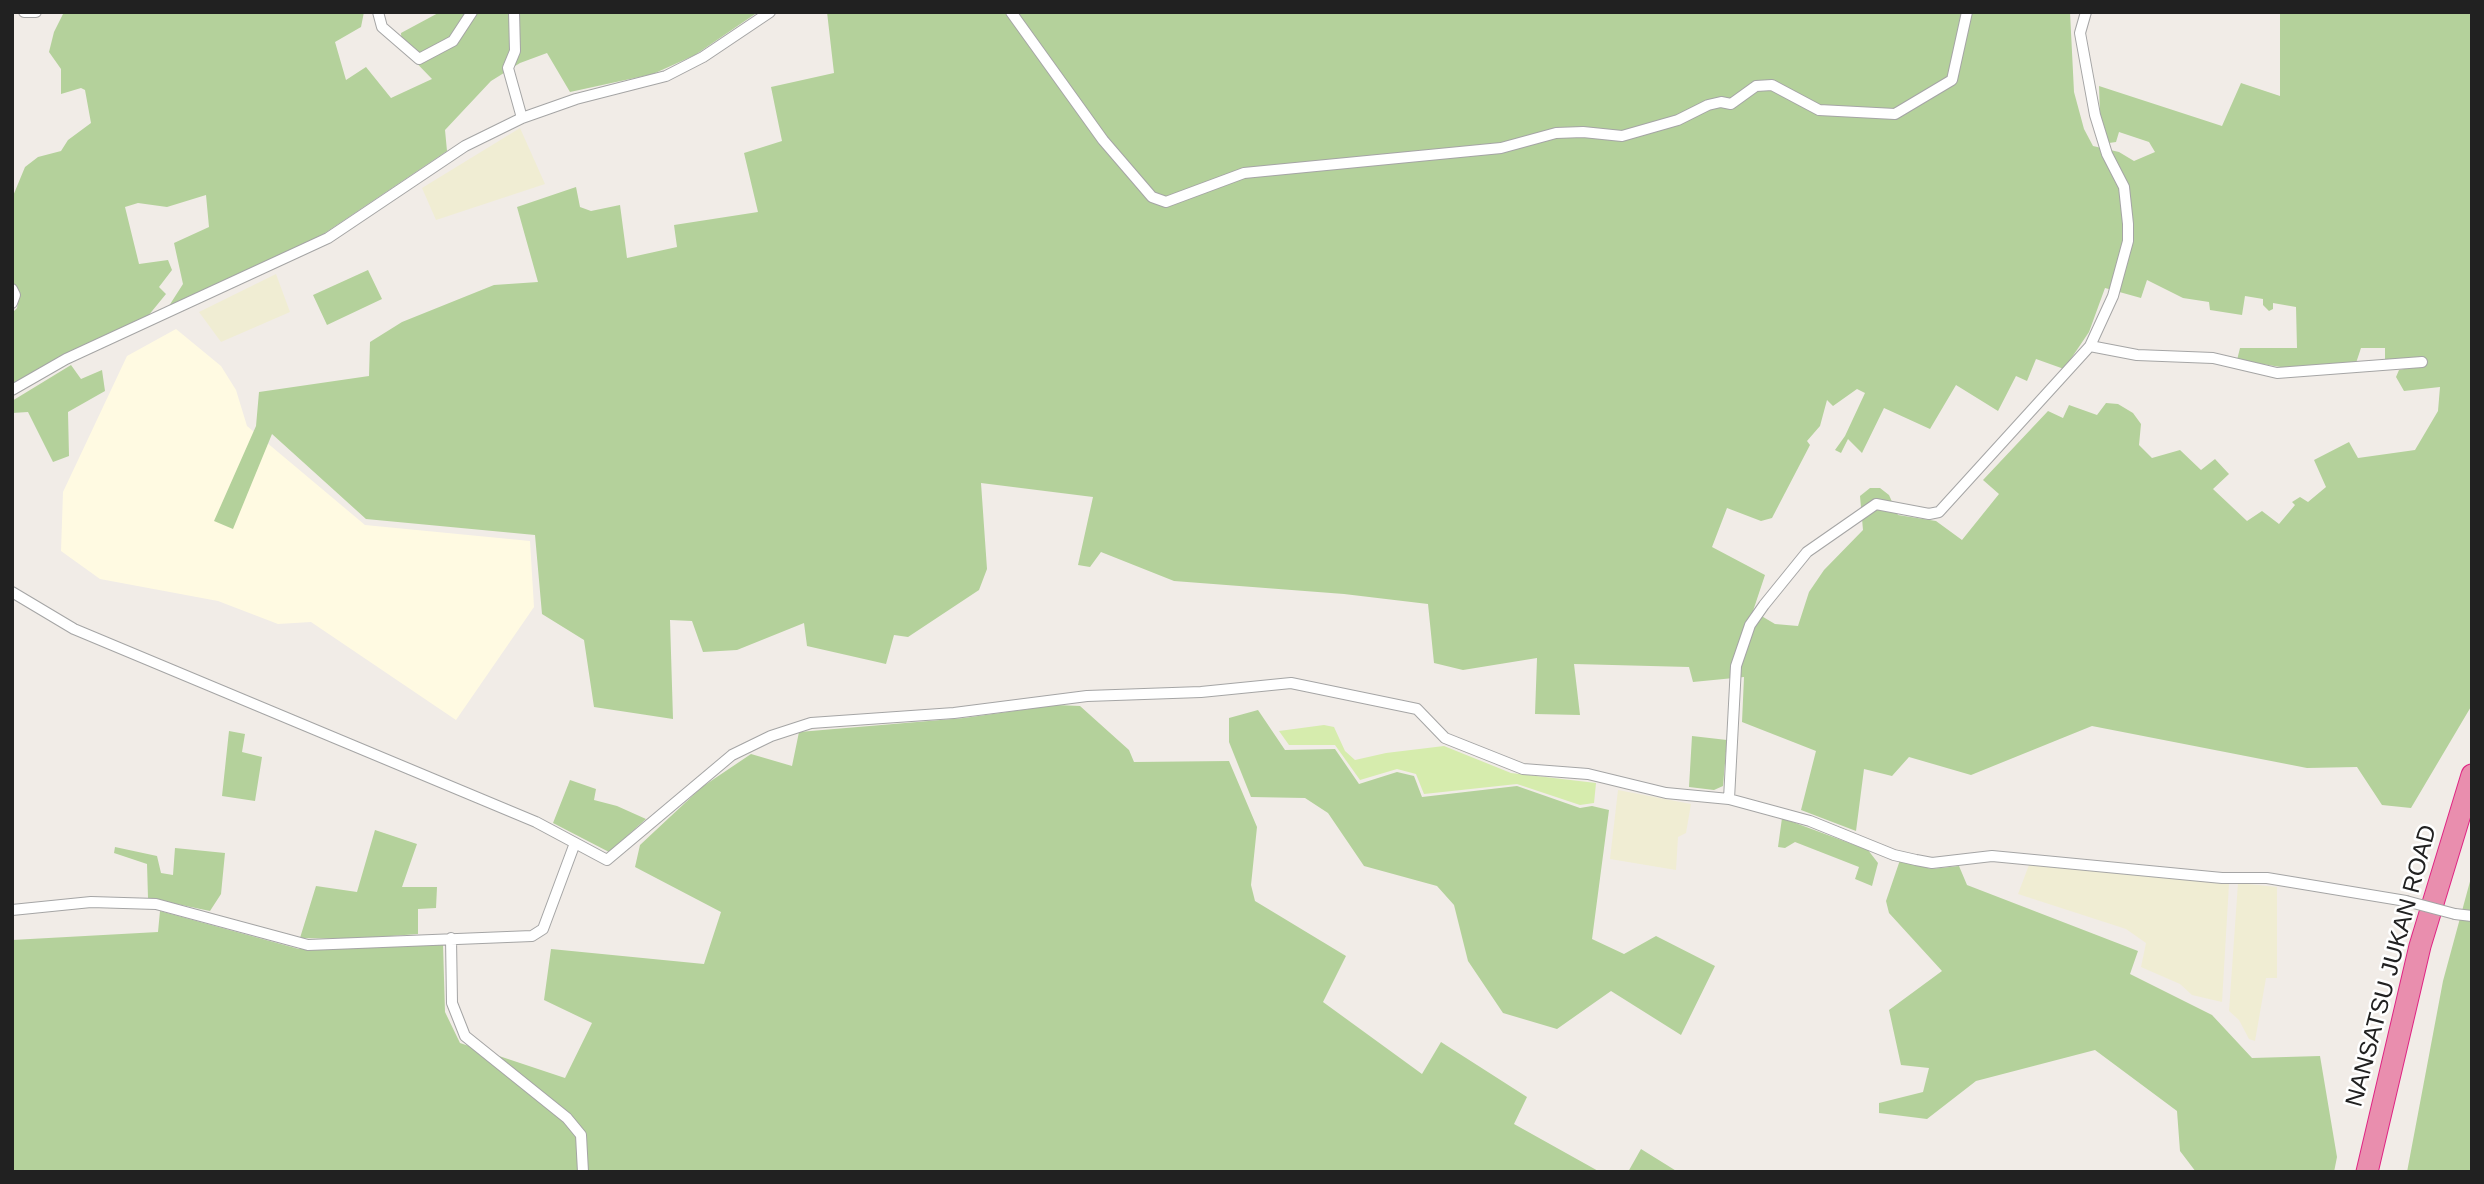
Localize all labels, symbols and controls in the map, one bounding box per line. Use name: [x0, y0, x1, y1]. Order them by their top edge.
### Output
street label: NANSATSU JUKAN ROAD: [2341, 822, 2443, 1110]

